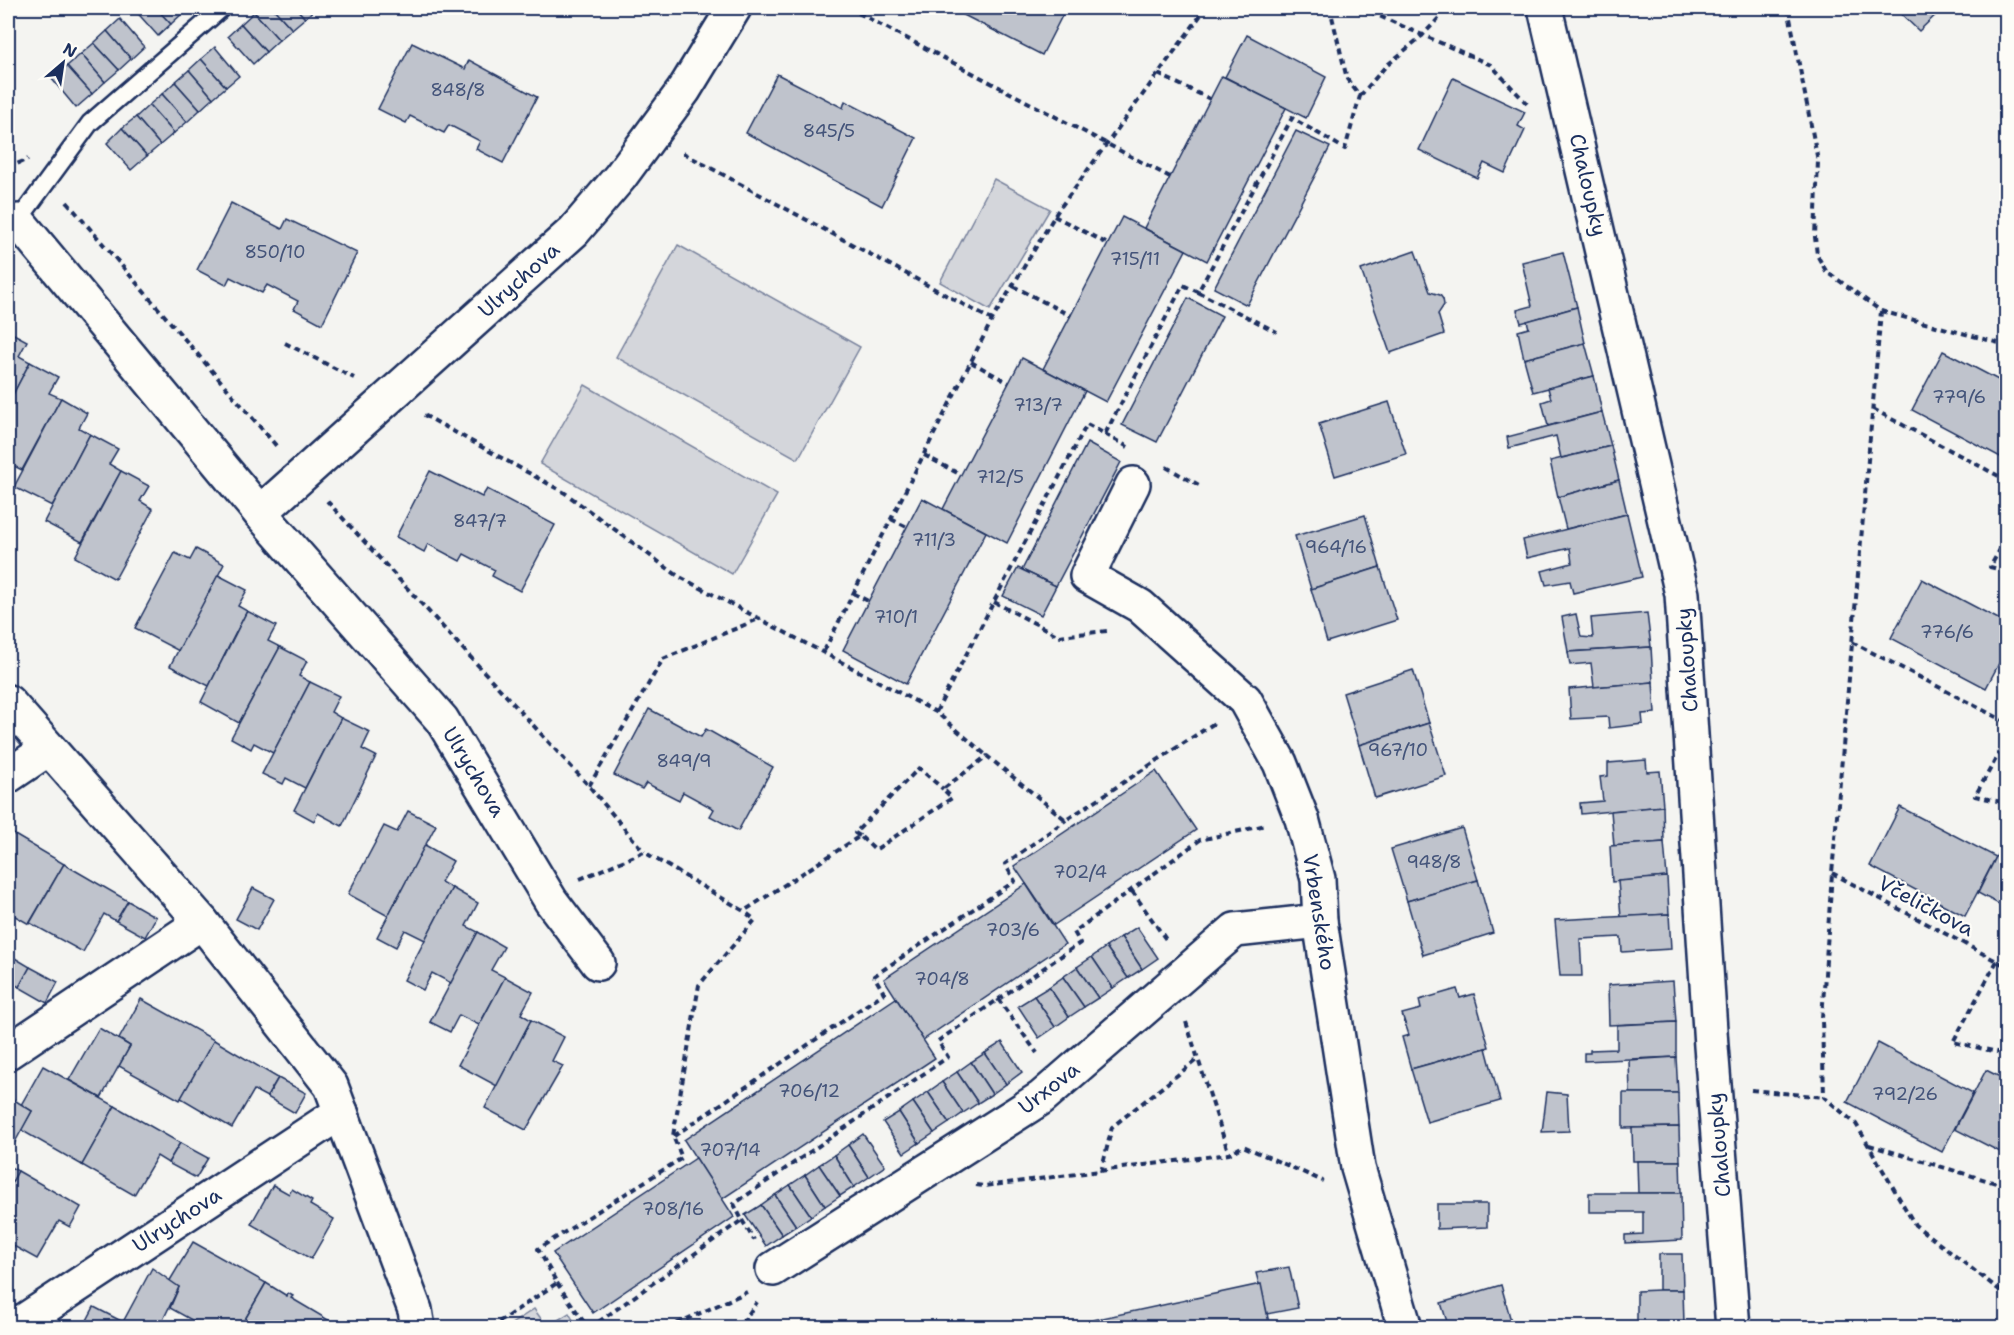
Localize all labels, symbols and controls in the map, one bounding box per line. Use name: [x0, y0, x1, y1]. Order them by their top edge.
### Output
north arrow: [33, 33, 93, 93]
text: N: [59, 38, 81, 63]
house number: 848/8: [430, 78, 486, 102]
house number: 845/5: [803, 119, 855, 143]
street label: Chaloupky: [1563, 131, 1613, 239]
street label: Ulrychova: [472, 236, 566, 324]
house number: 850/10: [244, 240, 306, 264]
house number: 715/11: [1110, 247, 1160, 271]
house number: 779/6: [1932, 385, 1986, 409]
house number: 713/7: [1013, 393, 1063, 417]
house number: 712/5: [976, 465, 1024, 489]
house number: 847/7: [453, 509, 507, 533]
house number: 711/3: [912, 528, 956, 552]
house number: 964/16: [1305, 535, 1367, 559]
house number: 710/1: [874, 605, 918, 629]
street label: Chaloupky: [1669, 607, 1705, 713]
house number: 776/6: [1920, 620, 1974, 644]
street label: Ulrychova: [436, 722, 512, 822]
house number: 967/10: [1368, 738, 1428, 762]
house number: 849/9: [656, 749, 712, 773]
house number: 948/8: [1406, 850, 1462, 874]
street label: Vrbenského: [1296, 852, 1342, 972]
house number: 702/4: [1053, 860, 1107, 884]
street label: Včeličkova: [1873, 869, 1979, 943]
house number: 703/6: [986, 918, 1040, 942]
house number: 704/8: [914, 967, 970, 991]
street label: Urxova: [1013, 1055, 1085, 1121]
house number: 706/12: [778, 1079, 840, 1103]
house number: 792/26: [1872, 1082, 1938, 1106]
street label: Chaloupky: [1700, 1092, 1738, 1198]
house number: 707/14: [699, 1138, 761, 1162]
street label: Ulrychova: [127, 1181, 227, 1259]
house number: 708/16: [642, 1197, 704, 1221]

